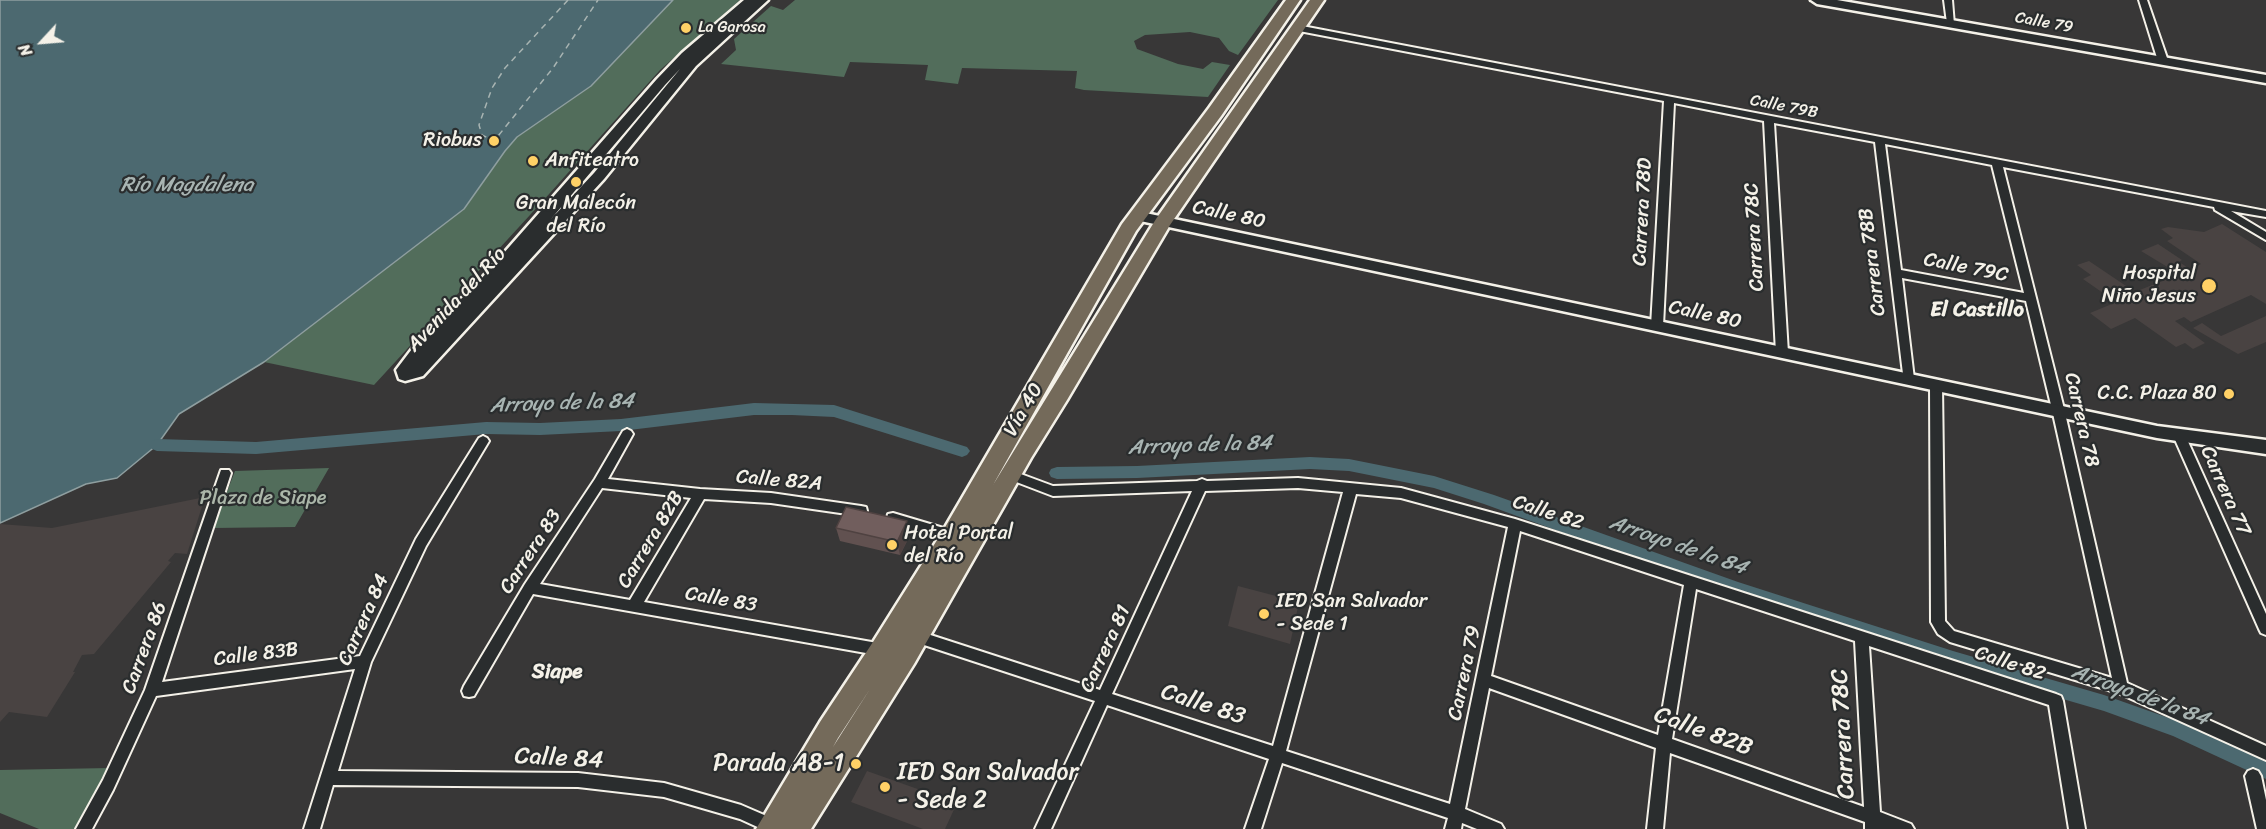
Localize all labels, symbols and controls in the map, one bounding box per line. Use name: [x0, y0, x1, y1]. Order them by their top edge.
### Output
street label: Calle 79: [2014, 8, 2074, 38]
north arrow: [12, 12, 72, 72]
place label: La Garosa: [698, 18, 766, 38]
marker: La Garosa: [679, 21, 693, 35]
text: N: [10, 39, 41, 61]
street label: Calle 79B: [1749, 91, 1819, 123]
place label: Riobus: [423, 129, 482, 153]
marker: Riobus: [487, 134, 501, 148]
place label: Anfiteatro: [545, 149, 639, 173]
marker: Anfiteatro: [526, 154, 540, 168]
street label: Carrera 78D: [1628, 157, 1658, 267]
water label: Río Magdalena: [121, 173, 253, 199]
marker: Gran Malecón del Río: [569, 175, 583, 189]
street label: Carrera 78C: [1740, 182, 1770, 292]
place label: Gran Malecón del Río: [516, 192, 636, 239]
street label: Calle 80: [1190, 196, 1268, 234]
street label: Carrera 78B: [1854, 207, 1892, 317]
street label: Avenida del Río: [402, 243, 512, 357]
street label: Calle 79C: [1922, 248, 2010, 288]
place label: Hospital Niño Jesus: [2102, 262, 2196, 309]
marker: Hospital Niño Jesus: [2200, 277, 2218, 295]
street label: Calle 80: [1666, 296, 1744, 334]
district label: El Castillo: [1930, 298, 2024, 324]
street label: Carrera 78: [2058, 370, 2104, 470]
street label: Vía 40: [999, 379, 1049, 441]
place label: C.C. Plaza 80: [2097, 382, 2217, 406]
marker: C.C. Plaza 80: [2222, 387, 2236, 401]
water label: Arroyo de la 84: [490, 389, 634, 419]
water label: Arroyo de la 84: [1128, 431, 1272, 461]
street label: Carrera 77: [2195, 443, 2255, 539]
street label: Calle 82A: [735, 465, 823, 497]
park label: Plaza de Siape: [200, 487, 326, 511]
street label: Carrera 82B: [613, 487, 689, 593]
street label: Calle 82: [1510, 490, 1586, 536]
street label: Carrera 83: [495, 505, 567, 599]
water label: Arroyo de la 84: [1606, 511, 1750, 581]
place label: Hotel Portal del Río: [904, 522, 1013, 569]
marker: Hotel Portal del Río: [885, 538, 899, 552]
street label: Carrera 84: [333, 571, 395, 669]
street label: Calle 83: [683, 582, 759, 618]
place label: IED San Salvador - Sede 1: [1276, 590, 1427, 637]
street label: Carrera 86: [117, 599, 173, 697]
street label: Carrera 81: [1075, 602, 1137, 696]
marker: IED San Salvador - Sede 1: [1257, 607, 1271, 621]
street label: Carrera 79: [1443, 623, 1487, 723]
street label: Calle 83B: [212, 638, 300, 672]
street label: Calle 82: [1972, 641, 2048, 687]
district label: Siape: [532, 660, 582, 686]
water label: Arroyo de la 84: [2068, 660, 2212, 732]
street label: Carrera 78C: [1826, 668, 1862, 800]
street label: Calle 83: [1157, 678, 1249, 732]
street label: Calle 82B: [1650, 701, 1756, 763]
street label: Calle 84: [514, 742, 604, 776]
place label: Parada A8-1: [713, 750, 844, 778]
marker: Parada A8-1: [849, 757, 863, 771]
place label: IED San Salvador - Sede 2: [897, 759, 1078, 815]
marker: IED San Salvador - Sede 2: [878, 780, 892, 794]

